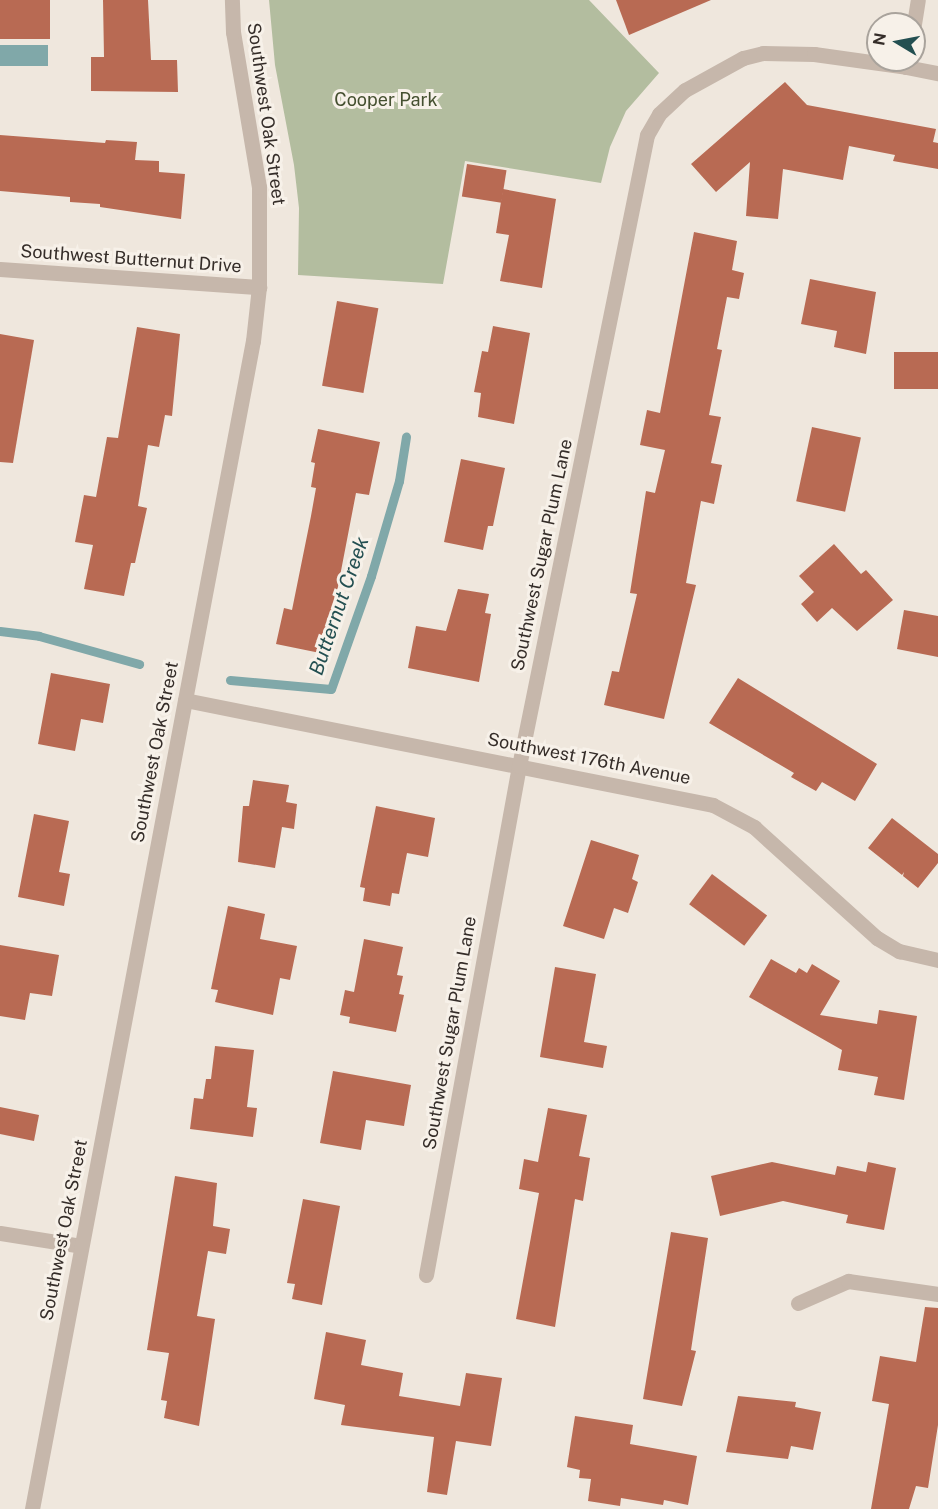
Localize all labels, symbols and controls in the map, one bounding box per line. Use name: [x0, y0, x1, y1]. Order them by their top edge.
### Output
north arrow: [866, 12, 926, 72]
street label: Southwest Oak Street: [242, 21, 290, 207]
text: N: [869, 31, 890, 47]
park label: Cooper Park: [334, 89, 438, 111]
street label: Southwest Butternut Drive: [20, 240, 242, 278]
street label: Southwest Sugar Plum Lane: [507, 437, 577, 673]
water label: Butternut Creek: [304, 534, 374, 678]
street label: Southwest Oak Street: [127, 660, 183, 844]
street label: Southwest 176th Avenue: [486, 729, 692, 789]
street label: Southwest Sugar Plum Lane: [419, 915, 481, 1151]
street label: Southwest Oak Street: [36, 1138, 92, 1322]

